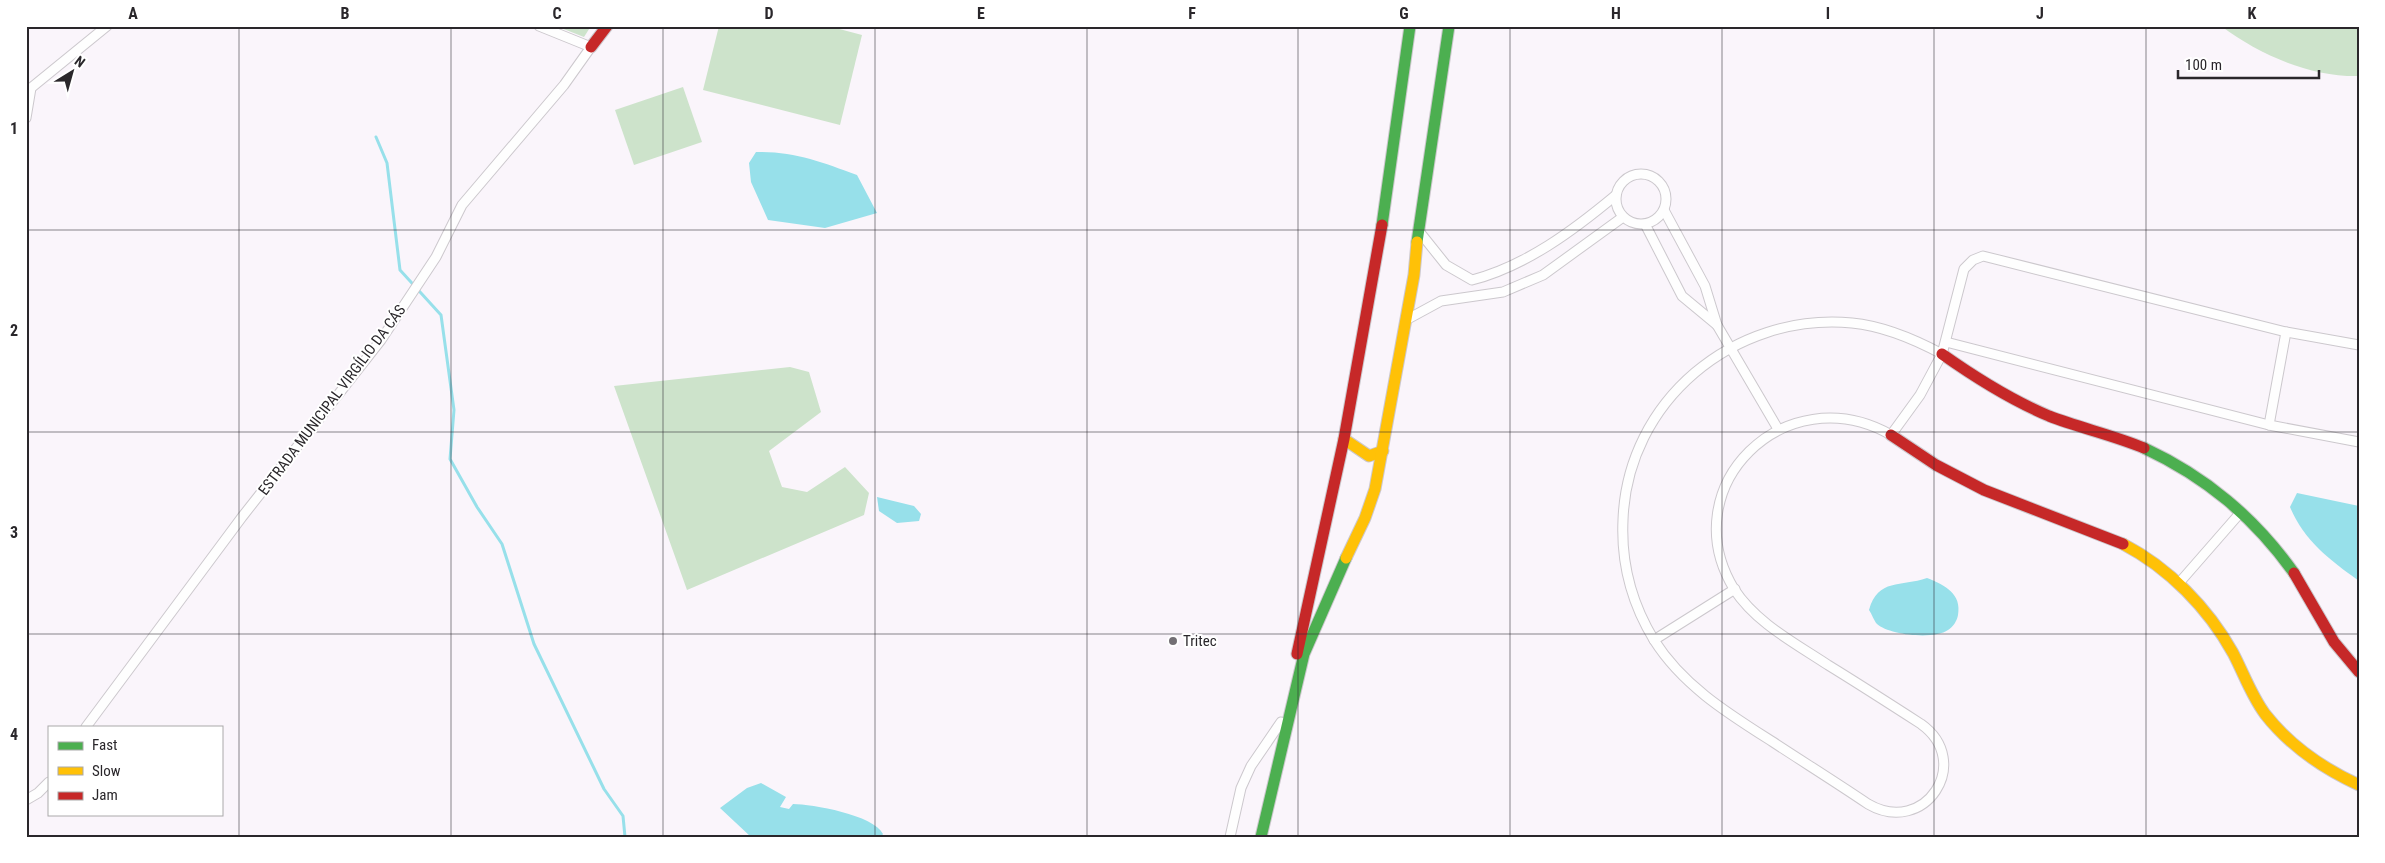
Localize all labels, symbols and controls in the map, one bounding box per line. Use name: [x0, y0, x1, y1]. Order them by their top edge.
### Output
text: A: [128, 4, 138, 23]
text: B: [341, 4, 350, 23]
text: C: [552, 4, 562, 23]
text: D: [764, 4, 774, 23]
text: E: [977, 4, 985, 23]
text: F: [1188, 4, 1196, 23]
text: G: [1399, 4, 1409, 23]
text: H: [1611, 4, 1621, 23]
text: I: [1826, 4, 1830, 23]
text: J: [2036, 4, 2044, 23]
text: K: [2248, 4, 2257, 23]
north arrow: [48, 48, 98, 98]
scale bar: [2178, 48, 2319, 80]
text: N: [72, 53, 88, 71]
text: 100 m: [2185, 56, 2222, 74]
text: 1: [10, 119, 18, 138]
street label: ESTRADA MUNICIPAL VIRGÍLIO DA CÁS: [255, 301, 410, 499]
text: 2: [10, 321, 18, 340]
text: 3: [10, 523, 18, 542]
place label: Tritec: [1183, 632, 1217, 650]
marker: Tritec: [1167, 635, 1179, 647]
text: 4: [10, 725, 18, 744]
legend: [48, 726, 222, 816]
text: Fast: [92, 736, 117, 754]
text: Slow: [92, 762, 121, 780]
text: Jam: [92, 786, 118, 804]

